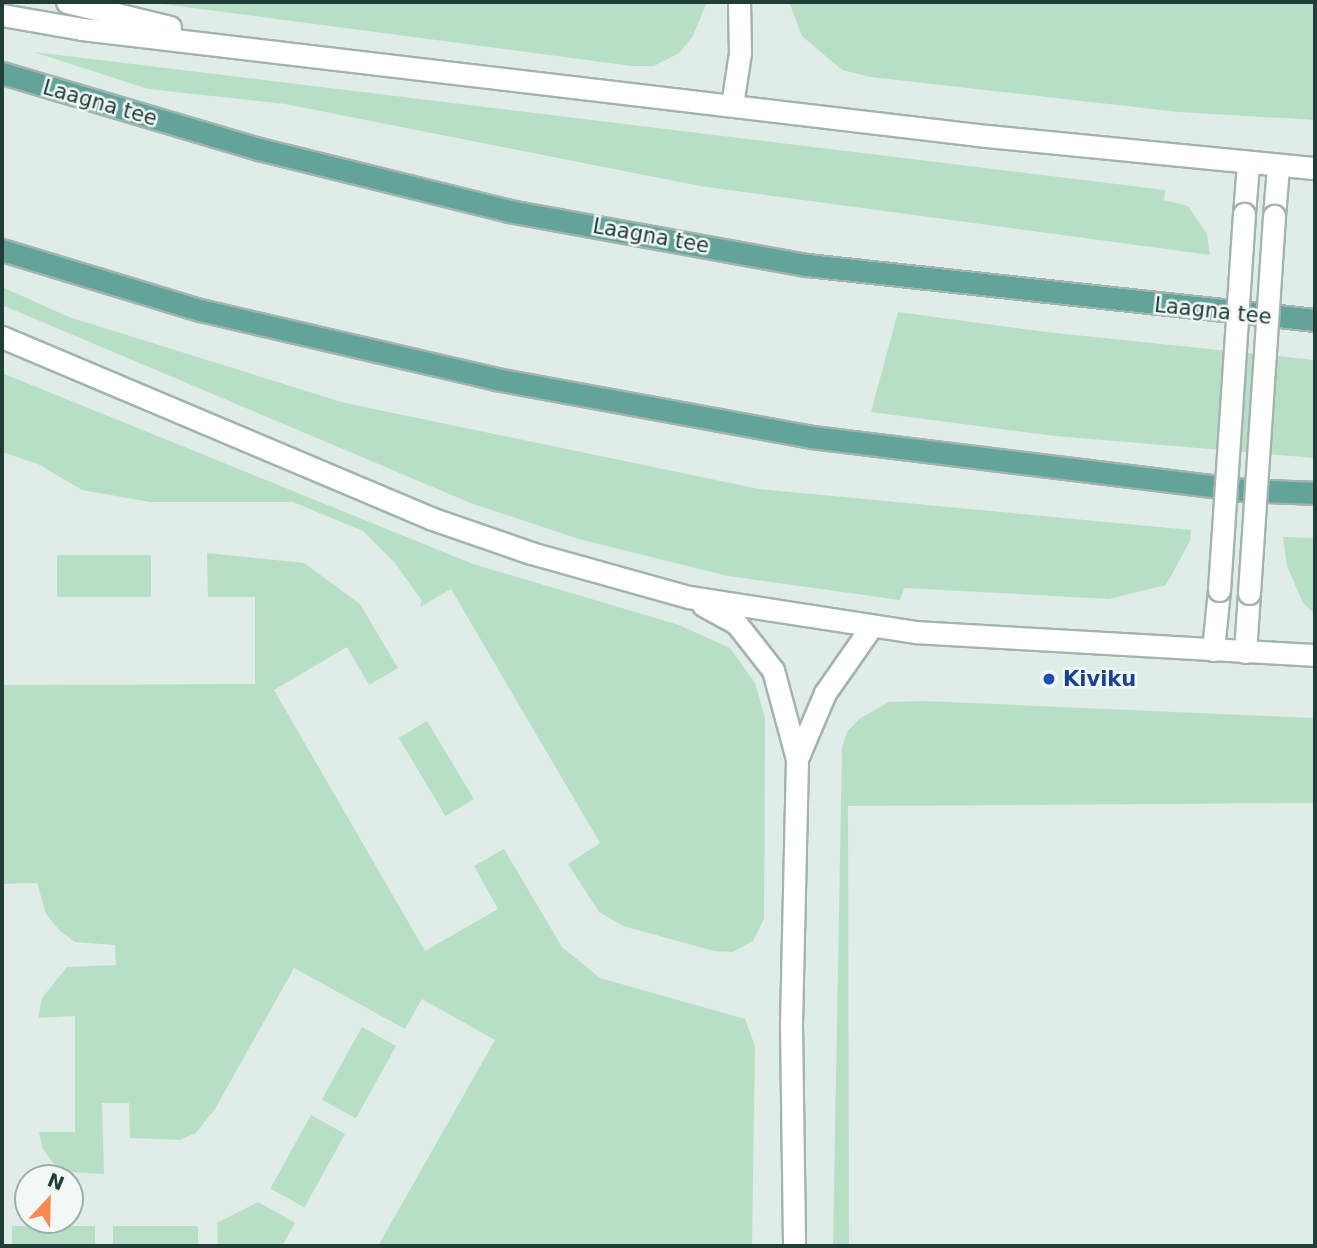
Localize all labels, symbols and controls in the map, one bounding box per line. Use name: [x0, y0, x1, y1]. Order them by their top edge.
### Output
street label: Laagna tee: [40, 75, 160, 131]
street label: Laagna tee: [591, 213, 711, 259]
street label: Laagna tee: [1153, 292, 1273, 330]
place label: Kiviku: [1063, 666, 1136, 692]
marker: Kiviku: [1041, 671, 1057, 687]
north arrow: [14, 1164, 84, 1234]
text: N: [45, 1168, 68, 1195]

